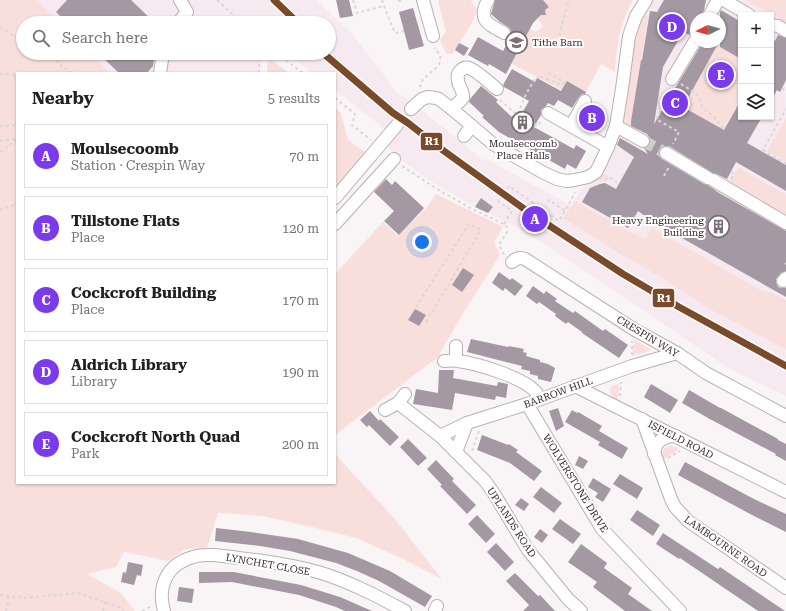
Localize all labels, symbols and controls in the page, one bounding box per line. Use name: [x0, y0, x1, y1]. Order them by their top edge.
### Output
pin: D: [659, 12, 685, 42]
north arrow: [690, 12, 726, 48]
map controls: [738, 12, 774, 120]
button: +: [738, 12, 774, 48]
search box: [16, 16, 336, 60]
icon: search: [30, 27, 52, 49]
text: Search here: [62, 29, 148, 47]
school or university icon: Tithe Barn: [503, 29, 529, 55]
place label: Tithe Barn: [532, 37, 583, 48]
button: −: [738, 48, 774, 84]
pin: E: [708, 60, 734, 90]
button: layers: [738, 84, 774, 120]
text: Nearby: [32, 88, 94, 108]
pin: C: [662, 88, 688, 118]
text: 5 results: [268, 91, 320, 106]
pin: B: [579, 103, 605, 133]
building icon: Moulsecoomb Place Halls: [510, 110, 536, 136]
line badge: R1: [420, 132, 443, 151]
text: R1: [425, 135, 439, 148]
place label: Moulsecoomb Place Halls: [489, 138, 557, 161]
text: Moulsecoomb: [71, 140, 179, 158]
text: A: [41, 149, 51, 164]
text: 70 m: [289, 149, 319, 164]
text: Station · Crespin Way: [71, 158, 205, 173]
pin: A: [522, 204, 548, 234]
text: Tillstone Flats: [71, 212, 180, 230]
building icon: Heavy Engineering Building: [706, 213, 732, 239]
place label: Heavy Engineering Building: [612, 215, 704, 238]
text: B: [41, 221, 51, 236]
text: 120 m: [282, 221, 319, 236]
text: Place: [71, 230, 105, 245]
your location: [412, 232, 432, 252]
text: Cockcroft Building: [71, 284, 216, 302]
line badge: R1: [652, 288, 675, 308]
text: R1: [657, 292, 671, 305]
text: C: [41, 293, 51, 308]
text: 170 m: [282, 293, 319, 308]
text: Place: [71, 302, 105, 317]
street label: CRESPIN WAY: [615, 314, 681, 359]
text: Aldrich Library: [71, 356, 187, 374]
text: D: [41, 365, 51, 380]
text: 190 m: [282, 365, 319, 380]
text: Library: [71, 374, 117, 389]
street label: BARROW HILL: [522, 375, 594, 410]
street label: ISFIELD ROAD: [646, 418, 716, 461]
text: Cockcroft North Quad: [71, 428, 240, 446]
street label: WOLVERSTONE DRIVE: [541, 432, 610, 534]
text: E: [42, 437, 50, 452]
text: 200 m: [282, 437, 319, 452]
text: Park: [71, 446, 100, 461]
street label: UPLANDS ROAD: [485, 485, 539, 560]
street label: LAMBOURNE ROAD: [682, 514, 769, 579]
street label: LYNCHET CLOSE: [225, 552, 311, 577]

